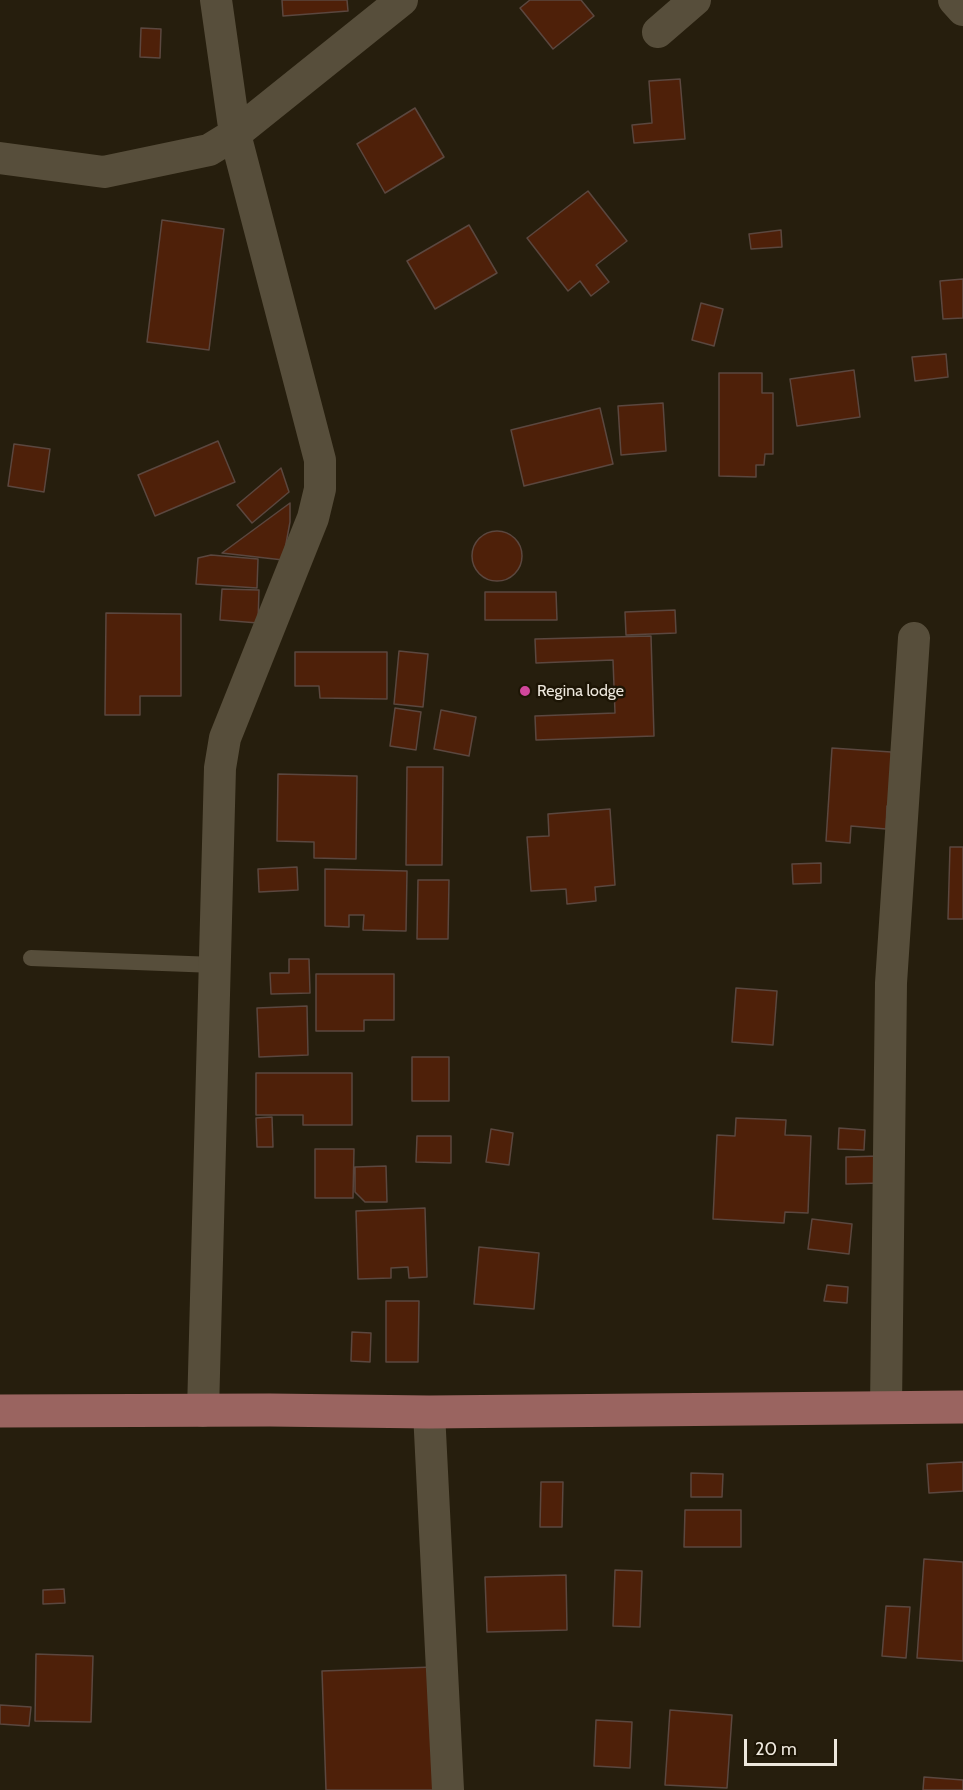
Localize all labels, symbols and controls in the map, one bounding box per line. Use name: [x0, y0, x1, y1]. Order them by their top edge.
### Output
place label: Regina lodge: [537, 681, 624, 701]
marker: Regina lodge: [518, 684, 532, 698]
scale bar: [747, 1727, 840, 1765]
text: 20 m: [755, 1738, 797, 1760]

